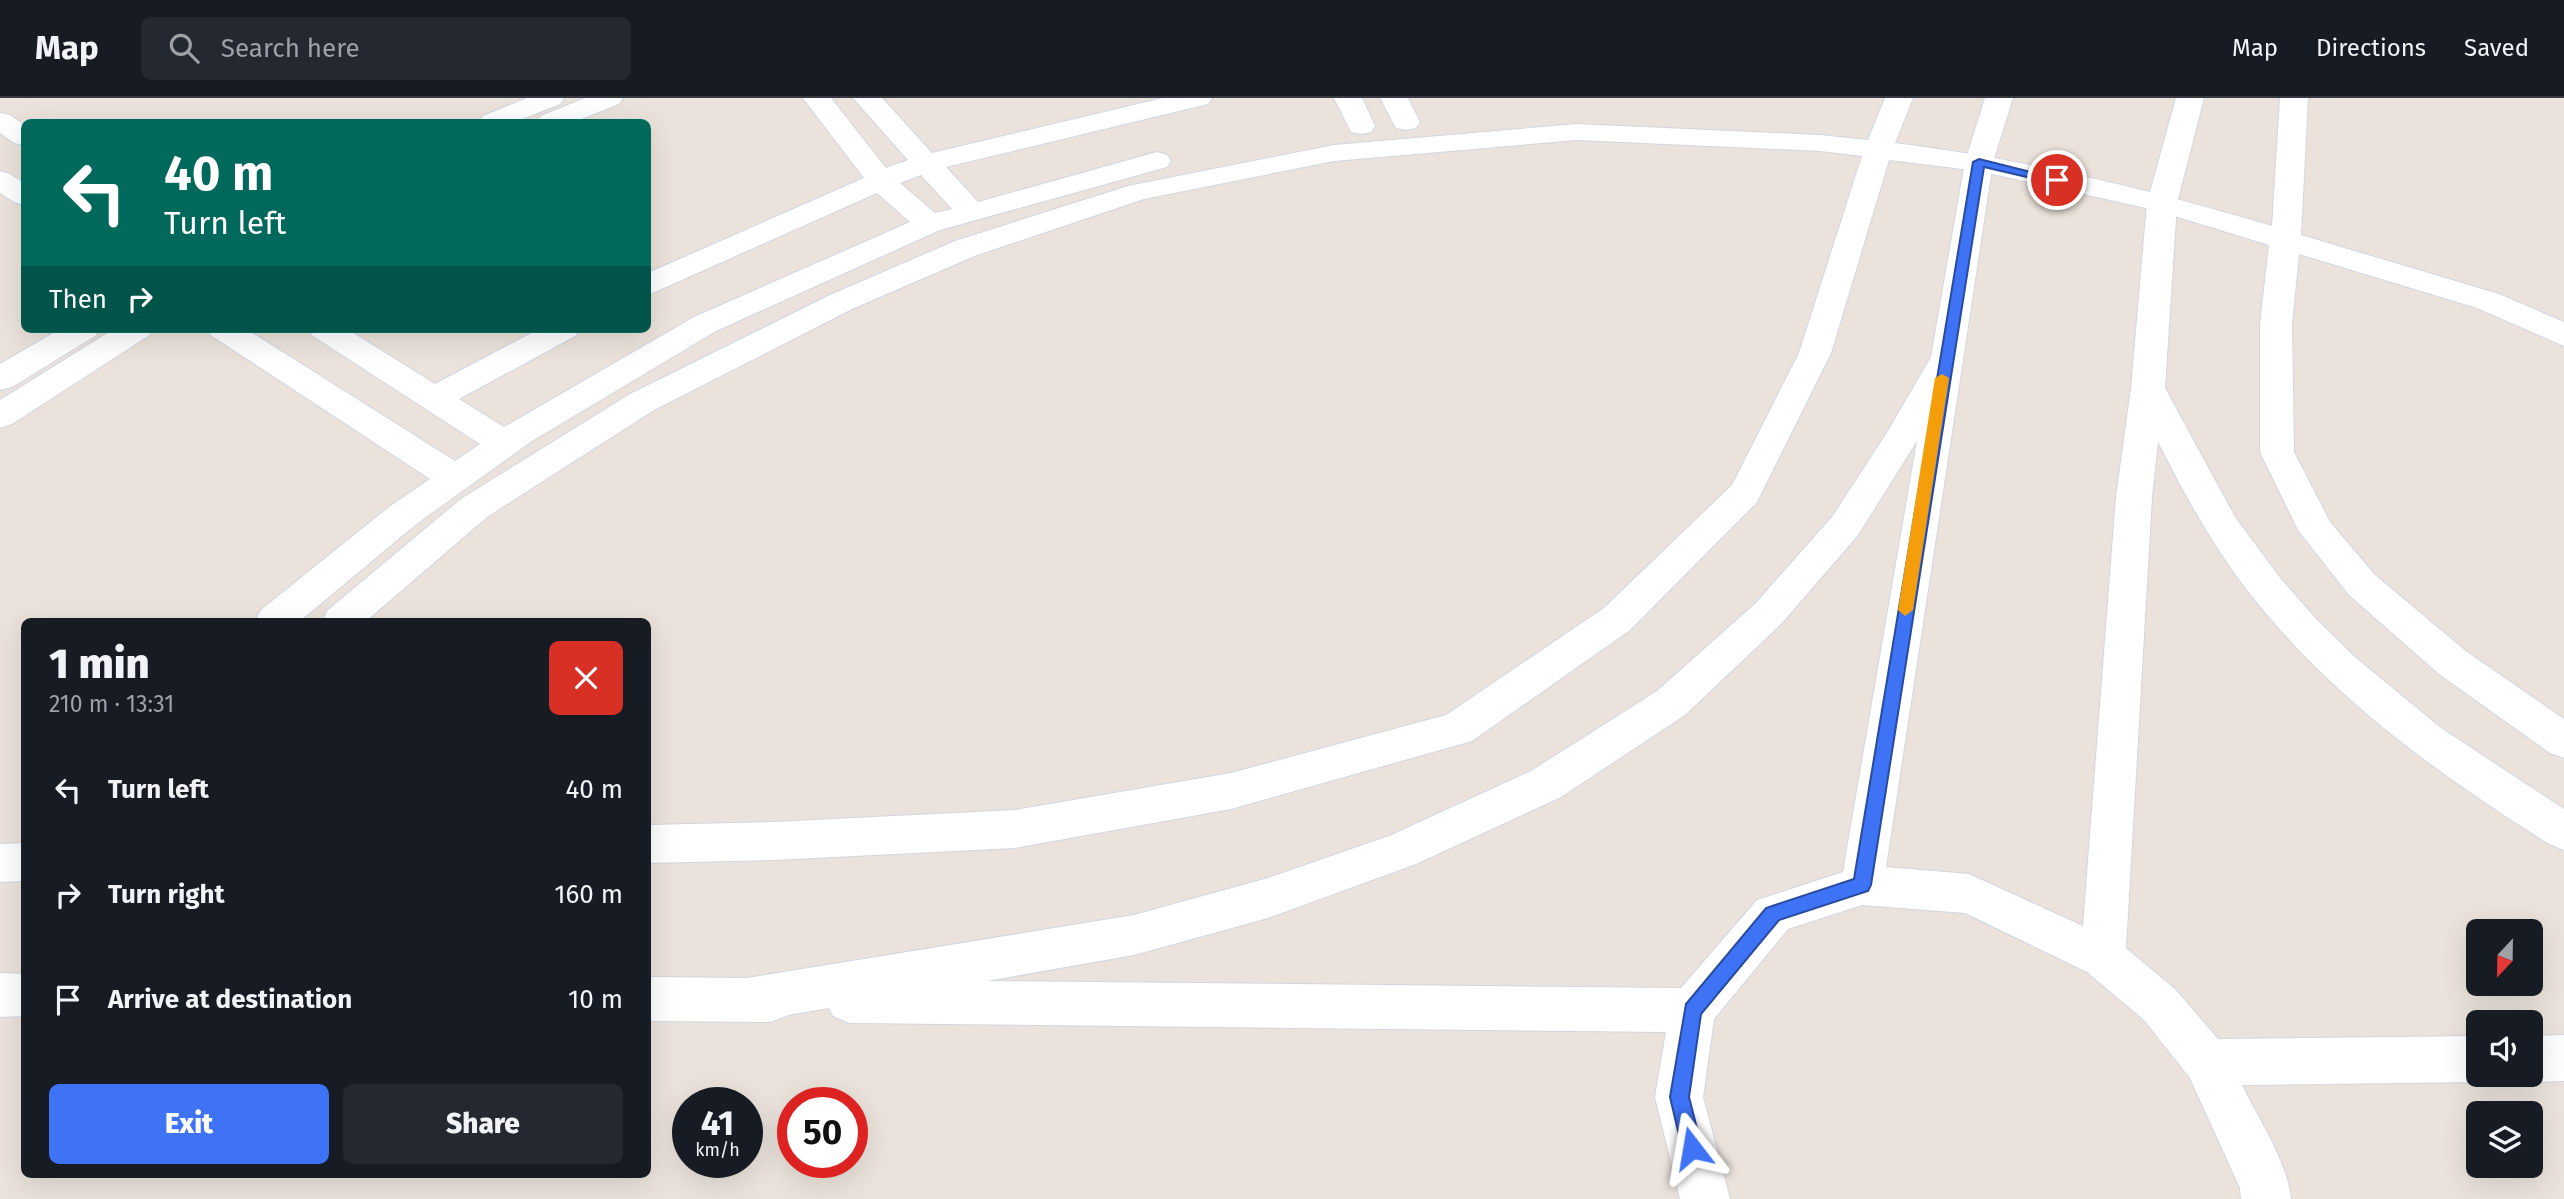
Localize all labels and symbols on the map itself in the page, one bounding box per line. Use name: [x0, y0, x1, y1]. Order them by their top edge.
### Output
pin: [2027, 150, 2087, 210]
north arrow: [2466, 919, 2543, 996]
speed limit sign: 50: [777, 1087, 868, 1178]
position arrow: [1655, 1111, 1729, 1185]

